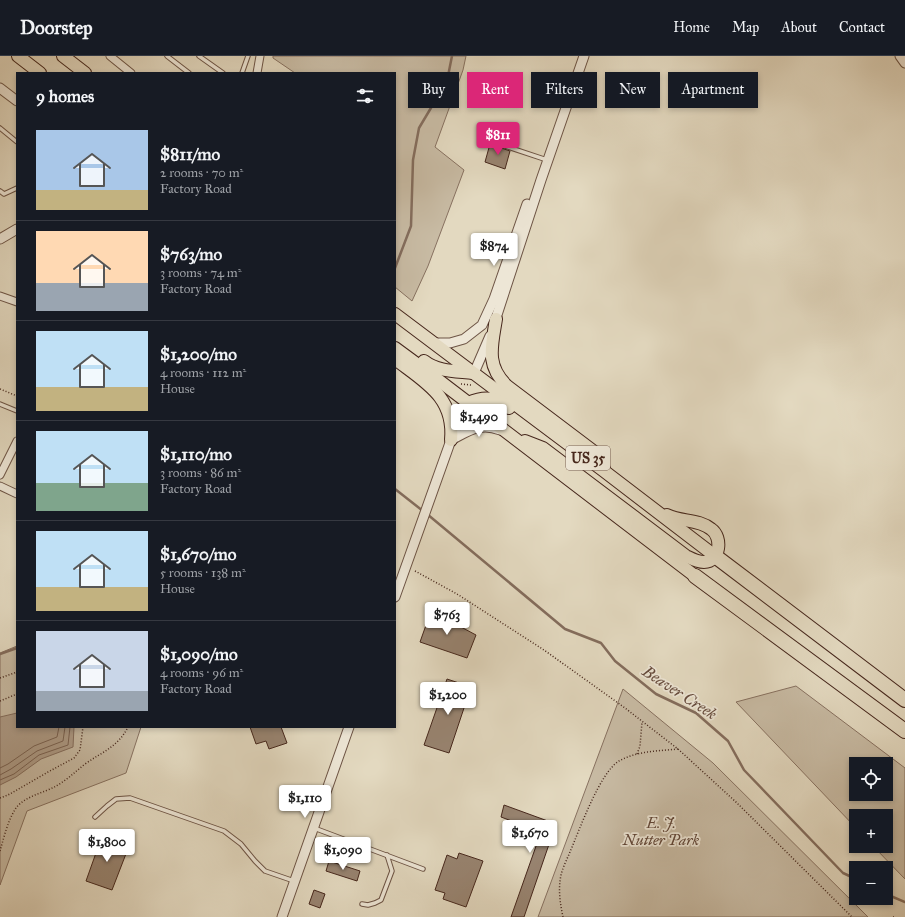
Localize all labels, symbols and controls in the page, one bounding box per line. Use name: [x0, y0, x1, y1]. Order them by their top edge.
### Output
text: Doorstep: [20, 16, 93, 39]
text: Home: [673, 19, 710, 36]
text: Map: [732, 19, 759, 36]
text: About: [781, 19, 817, 36]
text: Contact: [839, 19, 885, 36]
chip: Buy: [408, 72, 459, 108]
chip: Rent: [467, 72, 523, 108]
chip: Filters: [531, 72, 597, 108]
chip: New: [605, 72, 660, 108]
chip: Apartment: [668, 72, 758, 108]
icon: filters: [354, 85, 376, 107]
text: 9 homes: [36, 86, 94, 107]
pin: $811: [474, 122, 522, 156]
text: $811: [486, 127, 510, 143]
text: $811/mo: [160, 144, 220, 165]
icon: home: [68, 146, 116, 194]
text: 2 rooms · 70 m²: [160, 165, 243, 181]
text: Factory Road: [160, 181, 232, 197]
pin: $874: [470, 233, 518, 267]
text: $874: [480, 238, 508, 254]
text: $763/mo: [160, 244, 222, 265]
icon: home: [68, 247, 116, 295]
text: 3 rooms · 74 m²: [160, 265, 242, 281]
text: Factory Road: [160, 281, 232, 297]
text: $1,200/mo: [160, 344, 237, 365]
icon: home: [68, 347, 116, 395]
text: 4 rooms · 112 m²: [160, 365, 246, 381]
text: House: [160, 381, 195, 397]
pin: $1,490: [446, 404, 512, 438]
text: $1,490: [460, 409, 498, 425]
text: $1,110/mo: [160, 444, 232, 465]
road number: US 35: [566, 446, 610, 470]
icon: home: [68, 447, 116, 495]
text: 3 rooms · 86 m²: [160, 465, 241, 481]
text: Factory Road: [160, 481, 232, 497]
text: $1,670/mo: [160, 544, 236, 565]
icon: home: [68, 547, 116, 595]
text: 5 rooms · 138 m²: [160, 565, 246, 581]
text: House: [160, 581, 195, 597]
pin: $763: [423, 602, 471, 636]
text: $763: [434, 607, 460, 623]
text: $1,090/mo: [160, 644, 238, 665]
icon: home: [68, 647, 116, 695]
water label: Beaver Creek: [638, 661, 720, 724]
text: 4 rooms · 96 m²: [160, 665, 243, 681]
text: Factory Road: [160, 681, 232, 697]
pin: $1,200: [415, 682, 481, 716]
text: $1,200: [429, 687, 467, 703]
map controls: [849, 757, 893, 905]
button: locate: [849, 757, 893, 801]
pin: $1,110: [272, 785, 338, 819]
text: $1,110: [288, 790, 322, 806]
button: +: [849, 809, 893, 853]
park label: E. J. Nutter Park: [622, 814, 700, 849]
pin: $1,670: [497, 820, 563, 854]
text: $1,670: [511, 825, 549, 841]
pin: $1,800: [74, 829, 140, 863]
text: $1,800: [88, 834, 126, 850]
pin: $1,090: [310, 837, 376, 871]
text: $1,090: [324, 842, 362, 858]
button: −: [849, 861, 893, 905]

